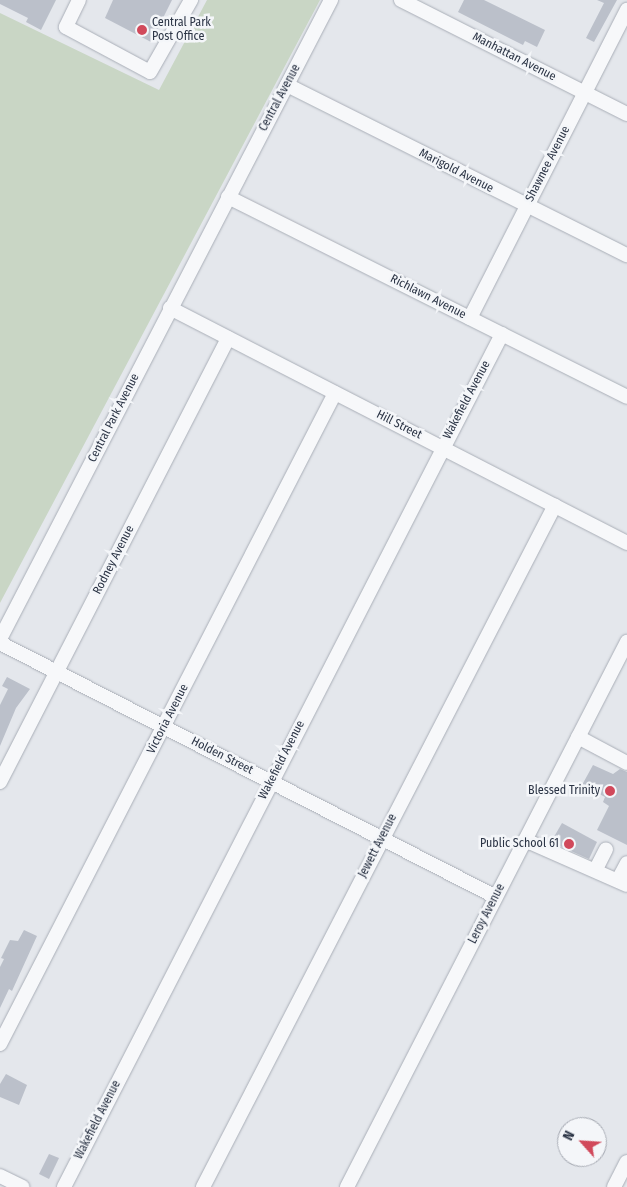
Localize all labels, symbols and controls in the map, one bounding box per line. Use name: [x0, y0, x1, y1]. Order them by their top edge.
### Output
place label: Central Park Post Office: [152, 16, 211, 44]
marker: Central Park Post Office: [136, 24, 148, 36]
street label: Manhattan Avenue: [470, 30, 558, 84]
street label: Central Avenue: [256, 62, 304, 134]
street label: Shawnee Avenue: [523, 124, 573, 204]
street label: Marigold Avenue: [416, 146, 496, 196]
street label: Richlawn Avenue: [388, 272, 468, 322]
street label: Wakefield Avenue: [440, 358, 494, 442]
street label: Central Park Avenue: [85, 371, 143, 465]
street label: Hill Street: [374, 407, 424, 443]
street label: Rodney Avenue: [90, 523, 138, 597]
street label: Victoria Avenue: [144, 682, 192, 756]
street label: Wakefield Avenue: [256, 718, 308, 802]
street label: Holden Street: [189, 734, 255, 778]
place label: Blessed Trinity: [528, 784, 600, 798]
marker: Blessed Trinity: [604, 785, 616, 797]
street label: Jewett Avenue: [356, 812, 400, 880]
place label: Public School 61: [480, 837, 559, 851]
marker: Public School 61: [563, 838, 575, 850]
street label: Leroy Avenue: [466, 882, 508, 946]
street label: Wakefield Avenue: [72, 1078, 124, 1162]
north arrow: [557, 1117, 607, 1167]
text: N: [559, 1128, 578, 1143]

